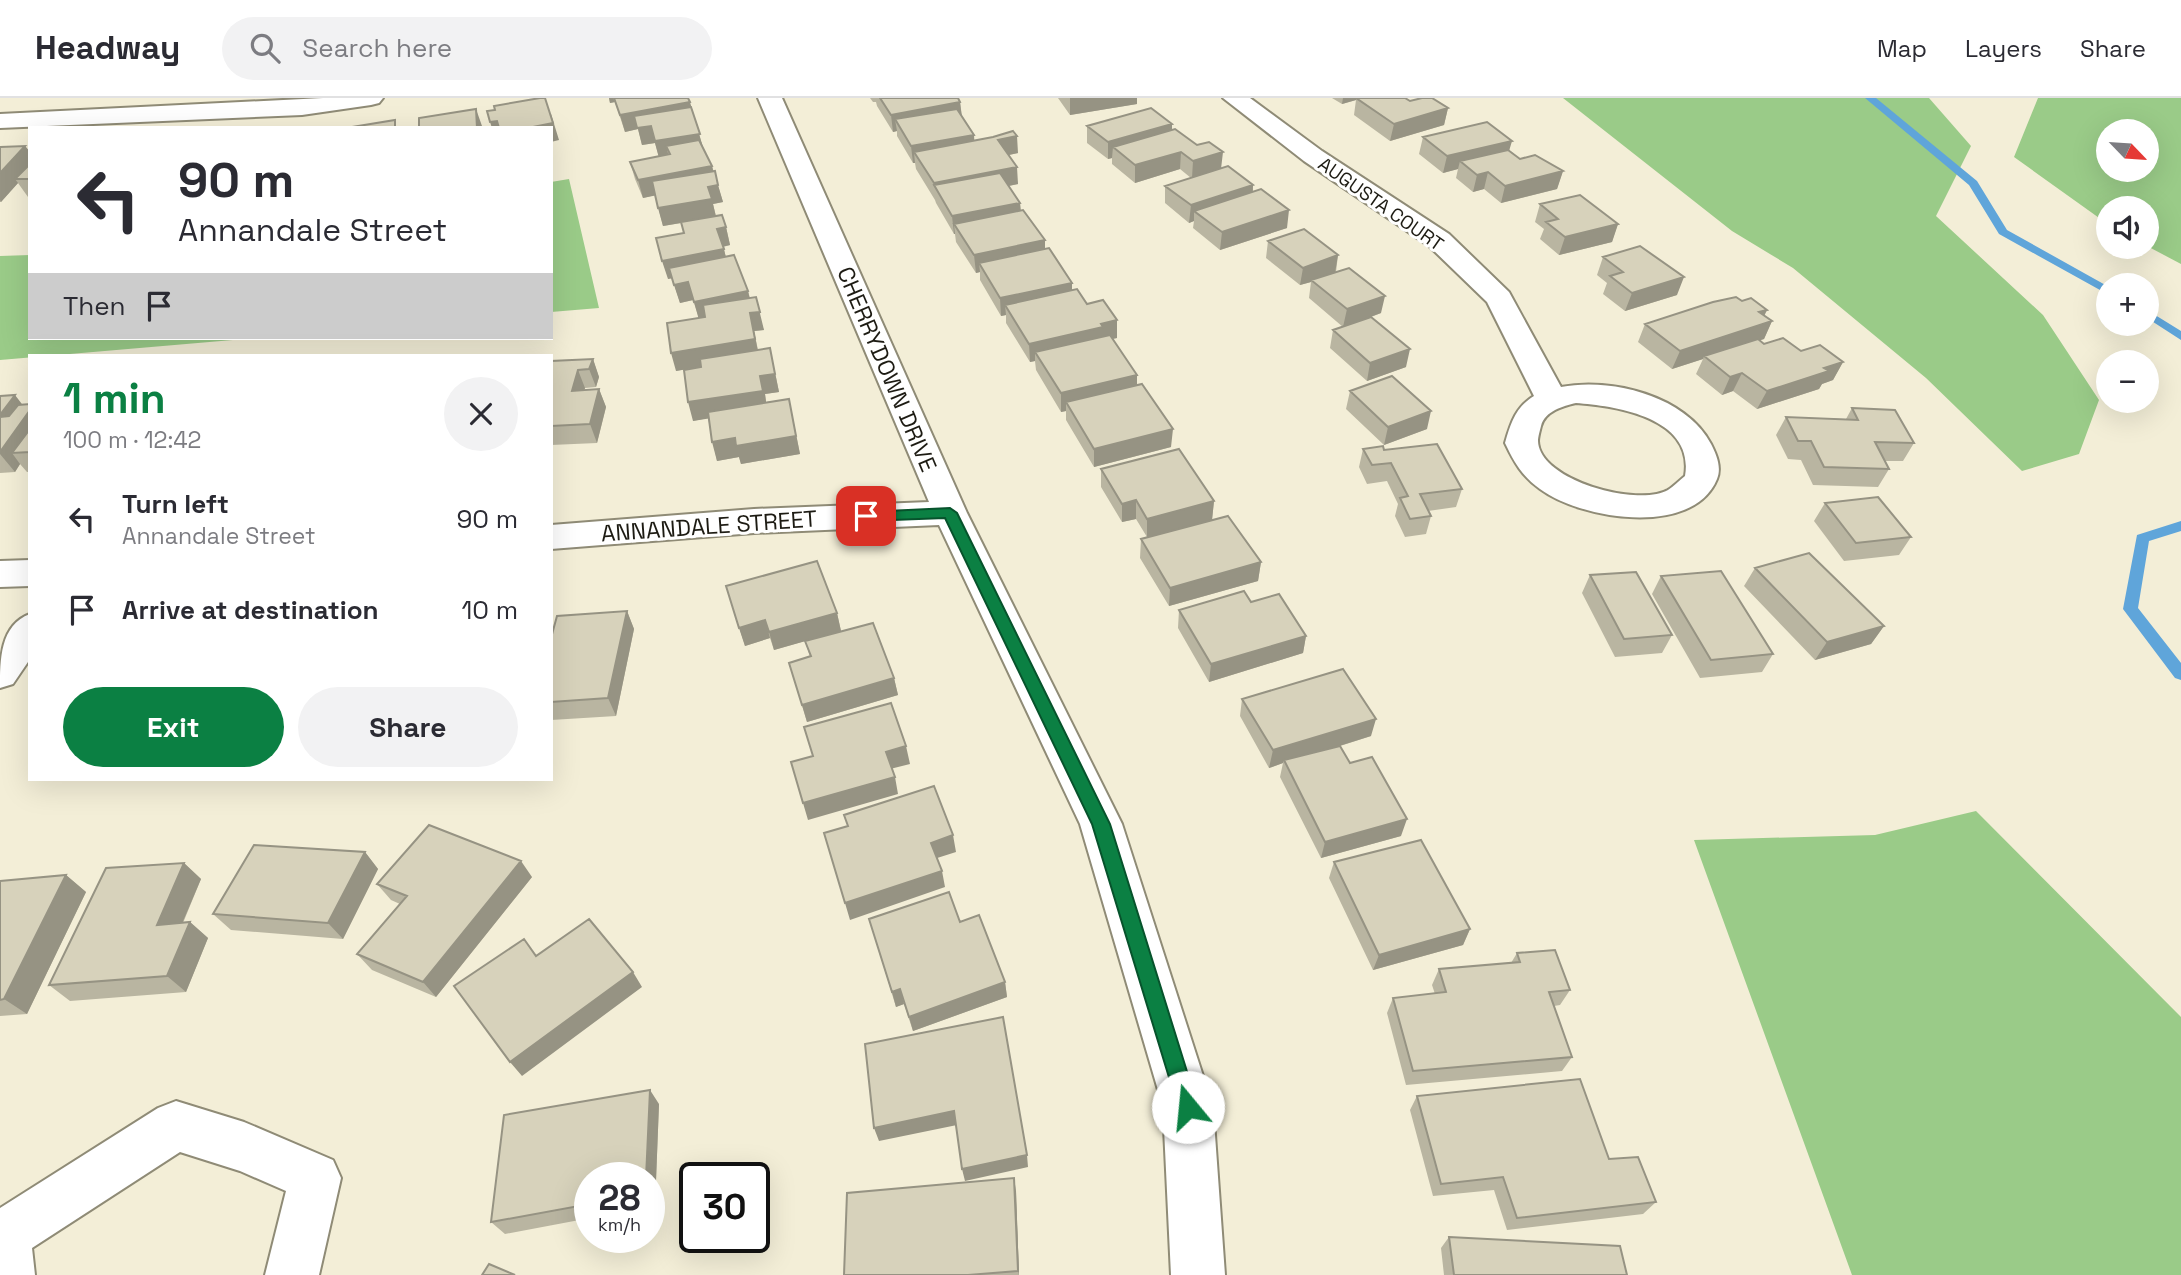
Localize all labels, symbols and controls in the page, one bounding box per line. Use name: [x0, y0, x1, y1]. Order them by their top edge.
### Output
search box: [222, 17, 712, 80]
text: Headway: [35, 27, 180, 69]
icon: search: [246, 29, 284, 67]
text: Search here: [302, 31, 452, 65]
text: Map: [1877, 33, 1927, 64]
text: Layers: [1965, 33, 2042, 64]
text: Share: [2080, 33, 2146, 64]
north arrow: [2096, 119, 2160, 182]
map controls: [2096, 119, 2159, 413]
text: 90 m: [178, 149, 294, 211]
street label: AUGUSTA COURT: [1313, 151, 1449, 257]
icon: left: [63, 154, 154, 245]
button: sound: [2096, 196, 2159, 259]
text: Annandale Street: [178, 210, 447, 250]
street label: CHERRYDOWN DRIVE: [830, 262, 944, 476]
button: +: [2096, 273, 2159, 336]
icon: arrive: [140, 287, 178, 325]
text: Then: [63, 289, 126, 323]
button: −: [2096, 350, 2159, 413]
text: 1 min: [63, 372, 166, 425]
button: close: [444, 377, 518, 451]
text: 100 m · 12:42: [63, 425, 201, 455]
pin: [836, 486, 896, 546]
text: Turn left: [122, 487, 229, 521]
icon: arrive: [847, 497, 885, 535]
icon: left: [63, 500, 101, 538]
text: 90 m: [456, 502, 518, 536]
street label: ANNANDALE STREET: [600, 503, 818, 549]
text: Annandale Street: [122, 521, 316, 551]
icon: arrive: [63, 591, 101, 629]
text: Arrive at destination: [122, 593, 379, 627]
text: 10 m: [461, 593, 518, 627]
button: Exit: [63, 687, 284, 767]
button: Share: [298, 687, 518, 767]
position arrow: [1151, 1070, 1225, 1144]
speed limit sign: 30: [679, 1162, 770, 1253]
text: 28: [599, 1176, 640, 1220]
text: km/h: [598, 1213, 641, 1236]

